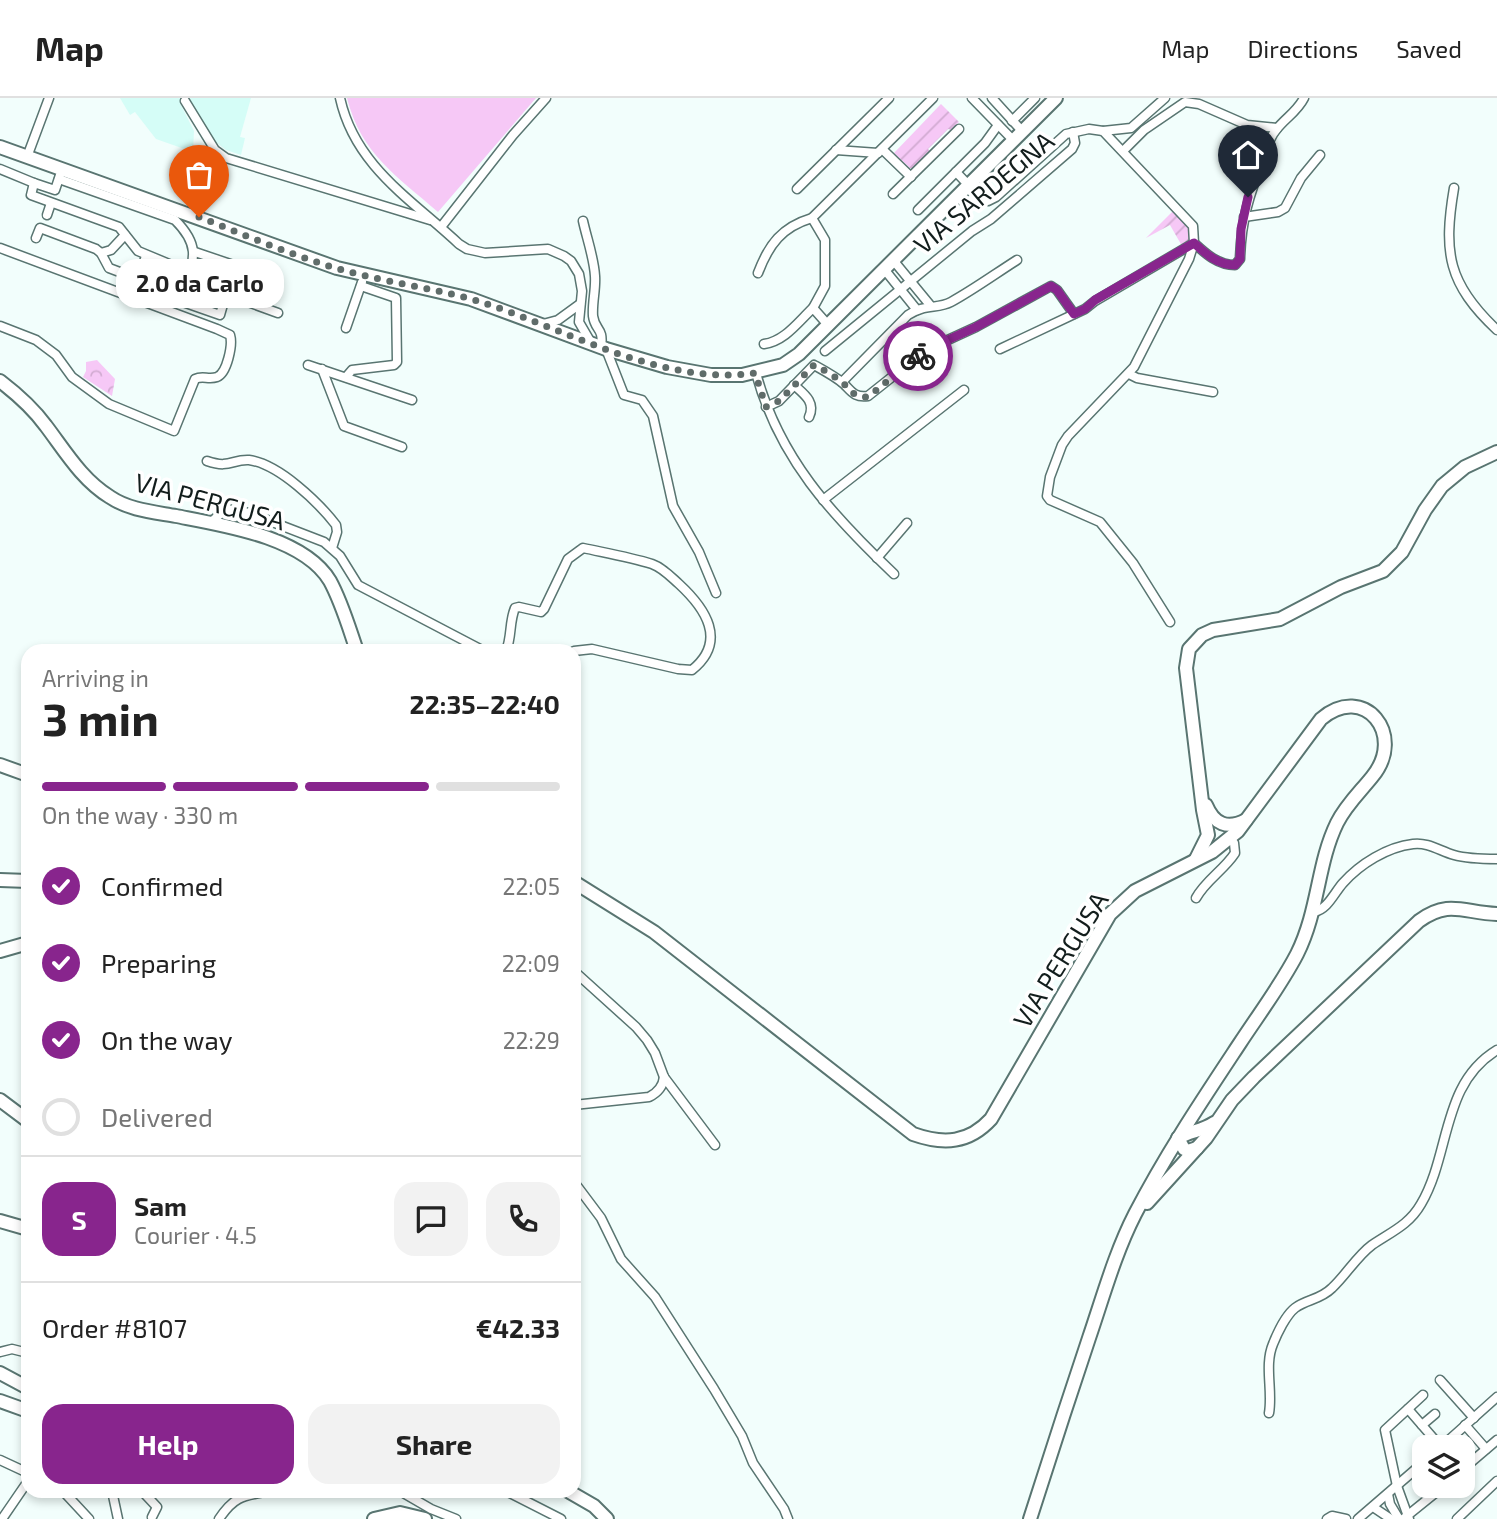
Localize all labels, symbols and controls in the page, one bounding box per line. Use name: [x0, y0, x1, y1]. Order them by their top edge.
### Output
text: Map: [35, 28, 104, 68]
text: Map: [1161, 34, 1209, 63]
text: Directions: [1247, 34, 1358, 63]
text: Saved: [1396, 34, 1462, 63]
street label: VIA SARDEGNA: [907, 124, 1059, 259]
pin: [1218, 125, 1278, 197]
icon: home: [1229, 136, 1267, 174]
pin: [169, 145, 229, 217]
icon: bag: [180, 156, 218, 194]
callout: 2.0 da Carlo: [115, 259, 283, 308]
text: 2.0 da Carlo: [136, 269, 264, 297]
courier: [883, 321, 953, 391]
icon: bike: [899, 337, 937, 375]
street label: VIA PERGUSA: [132, 466, 289, 536]
text: Arriving in: [42, 664, 149, 692]
text: 22:35–22:40: [410, 688, 560, 719]
text: 3 min: [42, 690, 159, 745]
text: On the way · 330 m: [42, 801, 238, 829]
icon: check: [42, 867, 80, 905]
text: Confirmed: [101, 870, 224, 901]
text: 22:05: [503, 872, 560, 900]
street label: VIA PERGUSA: [1006, 886, 1114, 1033]
icon: check: [42, 944, 80, 982]
text: Preparing: [101, 947, 216, 978]
text: 22:09: [502, 949, 560, 977]
icon: check: [42, 1021, 80, 1059]
text: On the way: [101, 1024, 232, 1055]
text: 22:29: [503, 1026, 560, 1054]
text: Delivered: [101, 1101, 213, 1132]
button: chat: [394, 1182, 468, 1256]
button: phone: [486, 1182, 560, 1256]
text: Sam: [134, 1190, 187, 1221]
text: S: [71, 1204, 87, 1235]
text: Courier · 4.5: [134, 1221, 257, 1249]
text: Order #8107: [42, 1312, 187, 1343]
text: €42.33: [476, 1312, 560, 1343]
button: Help: [42, 1404, 294, 1484]
button: Share: [308, 1404, 560, 1484]
map controls: [1412, 1435, 1475, 1498]
button: layers: [1412, 1435, 1475, 1498]

